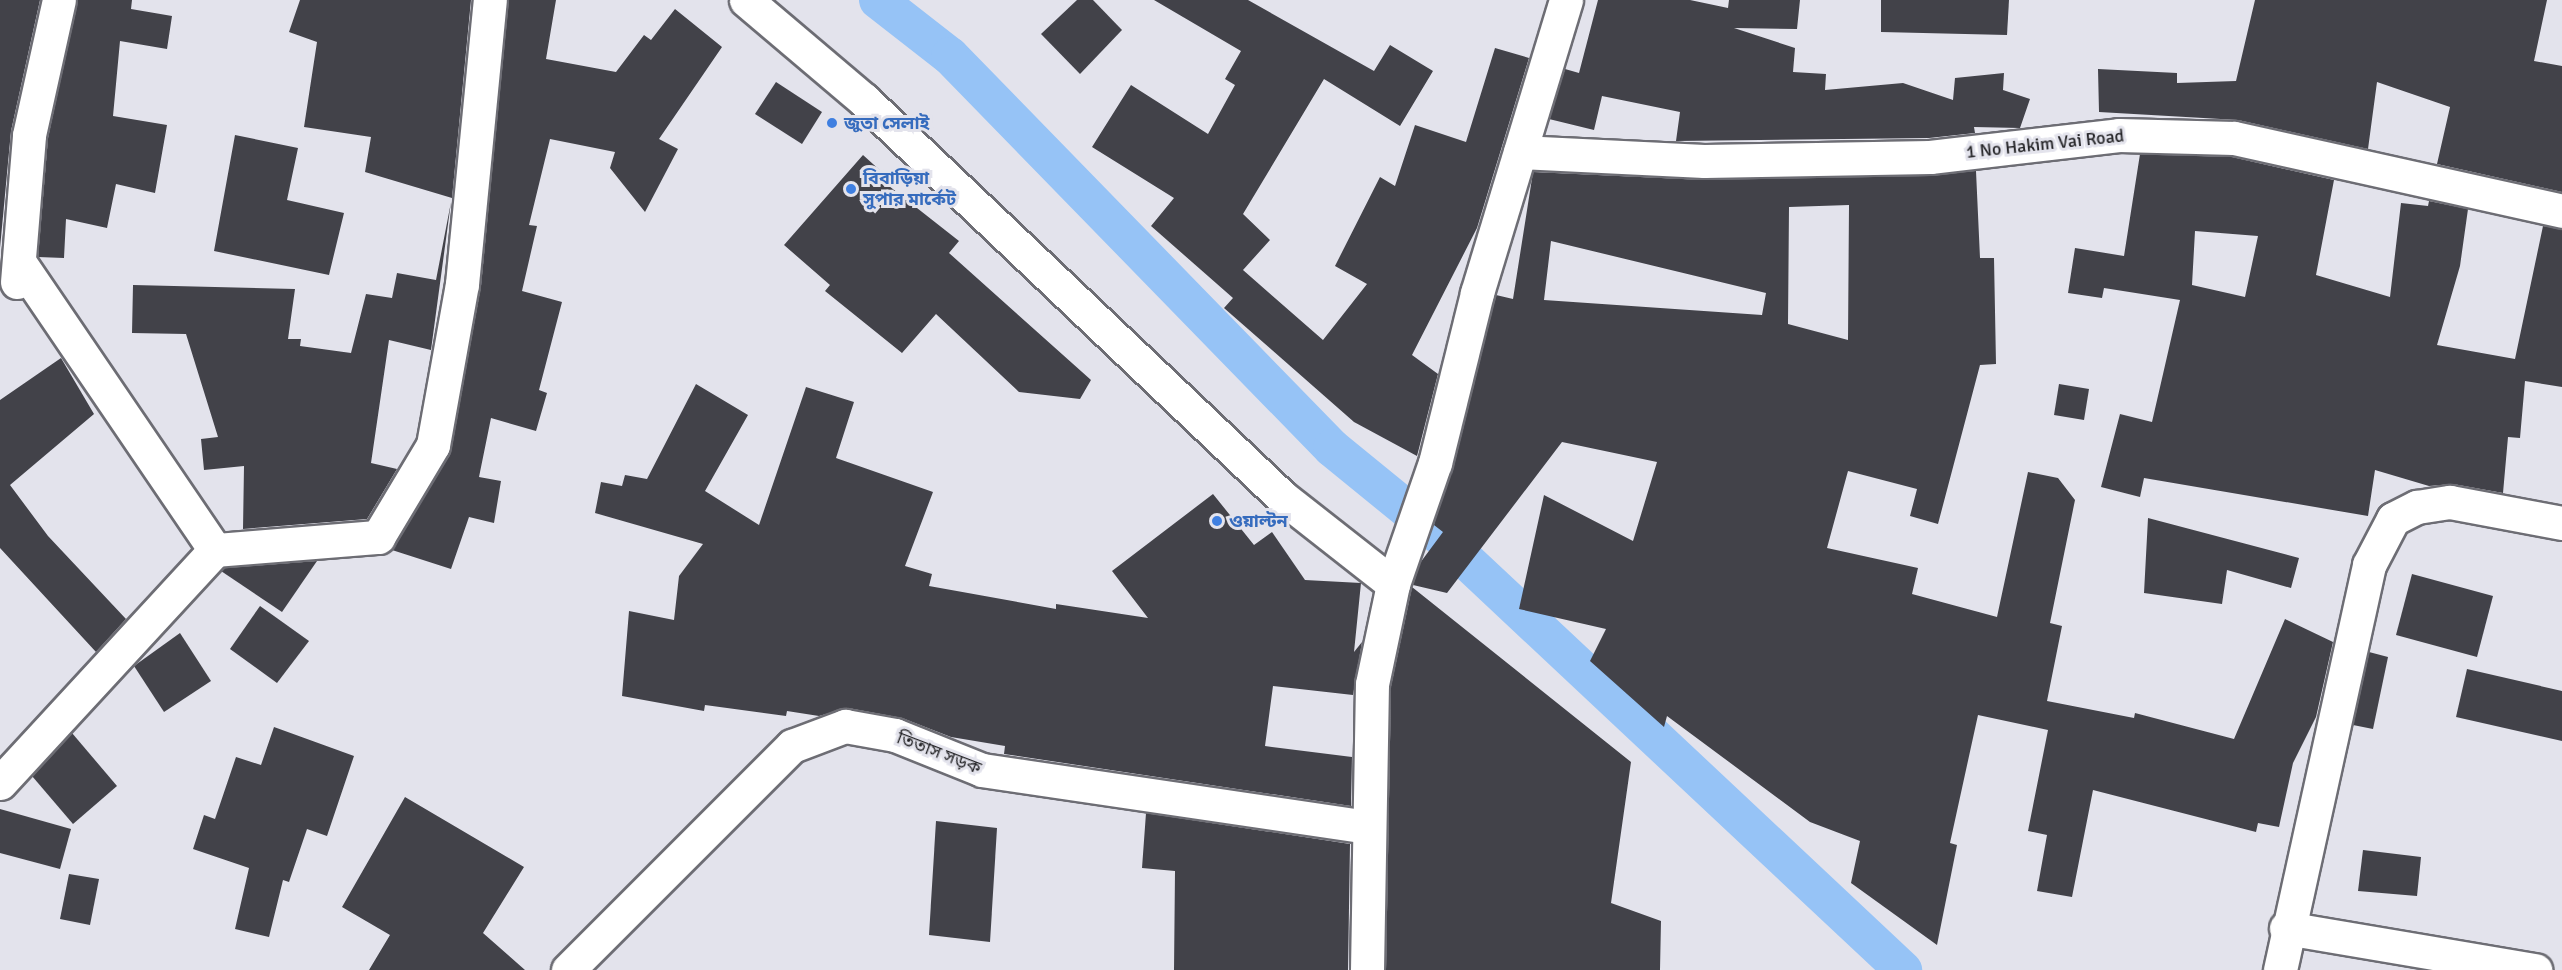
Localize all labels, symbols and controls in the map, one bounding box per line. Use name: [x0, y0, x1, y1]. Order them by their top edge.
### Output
place label: জুতা সেলাই: [844, 112, 929, 134]
marker: জুতা সেলাই: [825, 116, 839, 130]
street label: 1 No Hakim Vai Road: [1965, 125, 2125, 163]
place label: বিবাড়িয়া সুপার মার্কেট: [863, 168, 956, 210]
marker: বিবাড়িয়া সুপার মার্কেট: [844, 182, 858, 196]
place label: ওয়াল্টন: [1229, 510, 1288, 532]
marker: ওয়াল্টন: [1210, 514, 1224, 528]
street label: তিতাস সড়ক: [894, 727, 984, 779]

